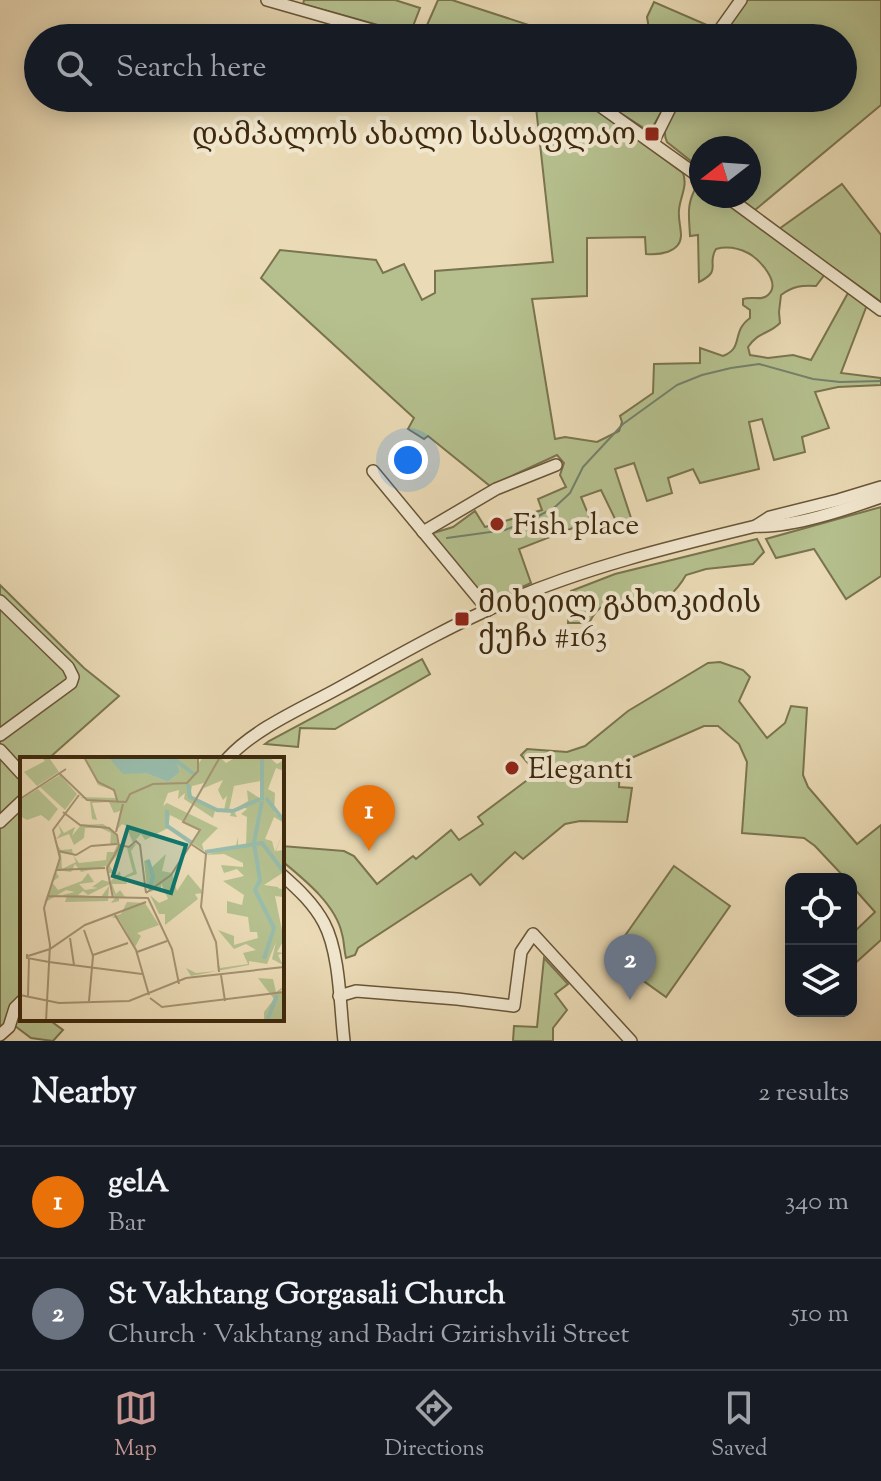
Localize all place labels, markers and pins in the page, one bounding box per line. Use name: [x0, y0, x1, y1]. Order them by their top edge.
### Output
place label: დამპალოს ახალი სასაფლაო: [192, 115, 636, 158]
marker: დამპალოს ახალი სასაფლაო: [643, 125, 661, 143]
place label: Fish place: [513, 505, 639, 548]
marker: Fish place: [488, 515, 506, 533]
place label: მიხეილ გახოკიძის ქუჩა #163: [478, 583, 761, 660]
marker: მიხეილ გახოკიძის ქუჩა #163: [453, 610, 471, 628]
place label: Eleganti: [528, 749, 633, 792]
marker: Eleganti: [503, 759, 521, 777]
pin: 1: [343, 785, 395, 851]
pin: 2: [604, 934, 656, 1000]

